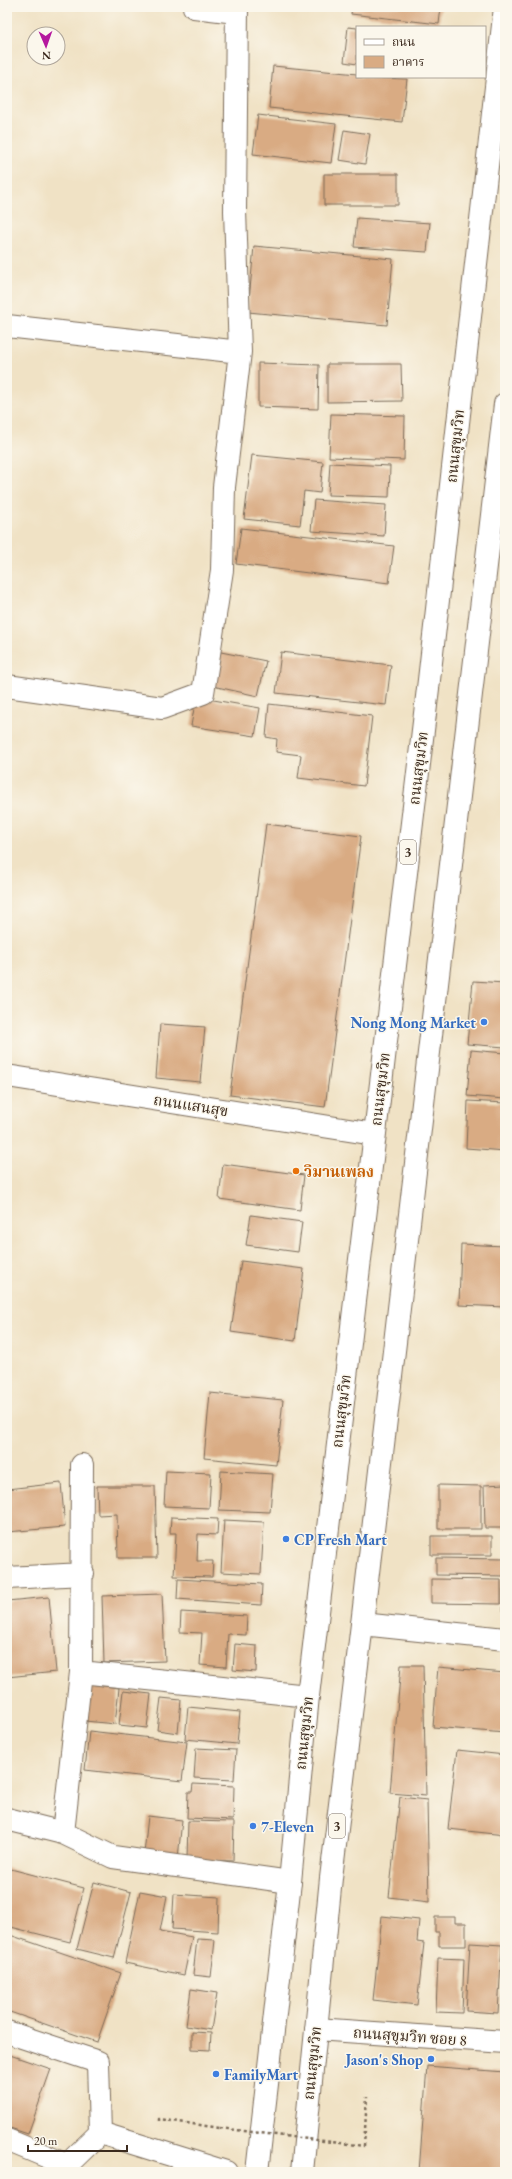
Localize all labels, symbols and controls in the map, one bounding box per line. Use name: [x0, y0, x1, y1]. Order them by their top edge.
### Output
north arrow: [26, 26, 66, 66]
legend: [356, 26, 486, 78]
text: ถนน: [392, 34, 415, 50]
text: N: [42, 49, 51, 63]
text: อาคาร: [392, 54, 424, 70]
street label: ถนนสุขุมวิท: [442, 408, 470, 484]
street label: ถนนสุขุมวิท: [404, 730, 434, 806]
road number: 3: [400, 840, 416, 864]
place label: Nong Mong Market: [351, 1013, 476, 1032]
marker: Nong Mong Market: [479, 1017, 489, 1027]
street label: ถนนสุขุมวิท: [366, 1051, 396, 1127]
street label: ถนนแสนสุข: [152, 1090, 230, 1122]
place label: วิมานเพลง: [303, 1162, 374, 1181]
marker: วิมานเพลง: [291, 1166, 301, 1176]
street label: ถนนสุขุมวิท: [327, 1373, 357, 1449]
place label: CP Fresh Mart: [294, 1530, 387, 1549]
marker: CP Fresh Mart: [281, 1534, 291, 1544]
street label: ถนนสุขุมวิท: [291, 1695, 319, 1771]
road number: 3: [329, 1814, 345, 1838]
place label: 7-Eleven: [261, 1817, 315, 1836]
marker: 7-Eleven: [248, 1821, 258, 1831]
street label: ถนนสุขุมวิท ซอย 8: [352, 2023, 468, 2051]
street label: ถนนสุขุมวิท: [299, 2025, 327, 2101]
place label: Jason's Shop: [344, 2050, 423, 2069]
marker: Jason's Shop: [426, 2054, 436, 2064]
place label: FamilyMart: [224, 2065, 299, 2084]
marker: FamilyMart: [211, 2069, 221, 2079]
scale bar: [28, 2127, 127, 2153]
text: 20 m: [34, 2133, 58, 2149]

